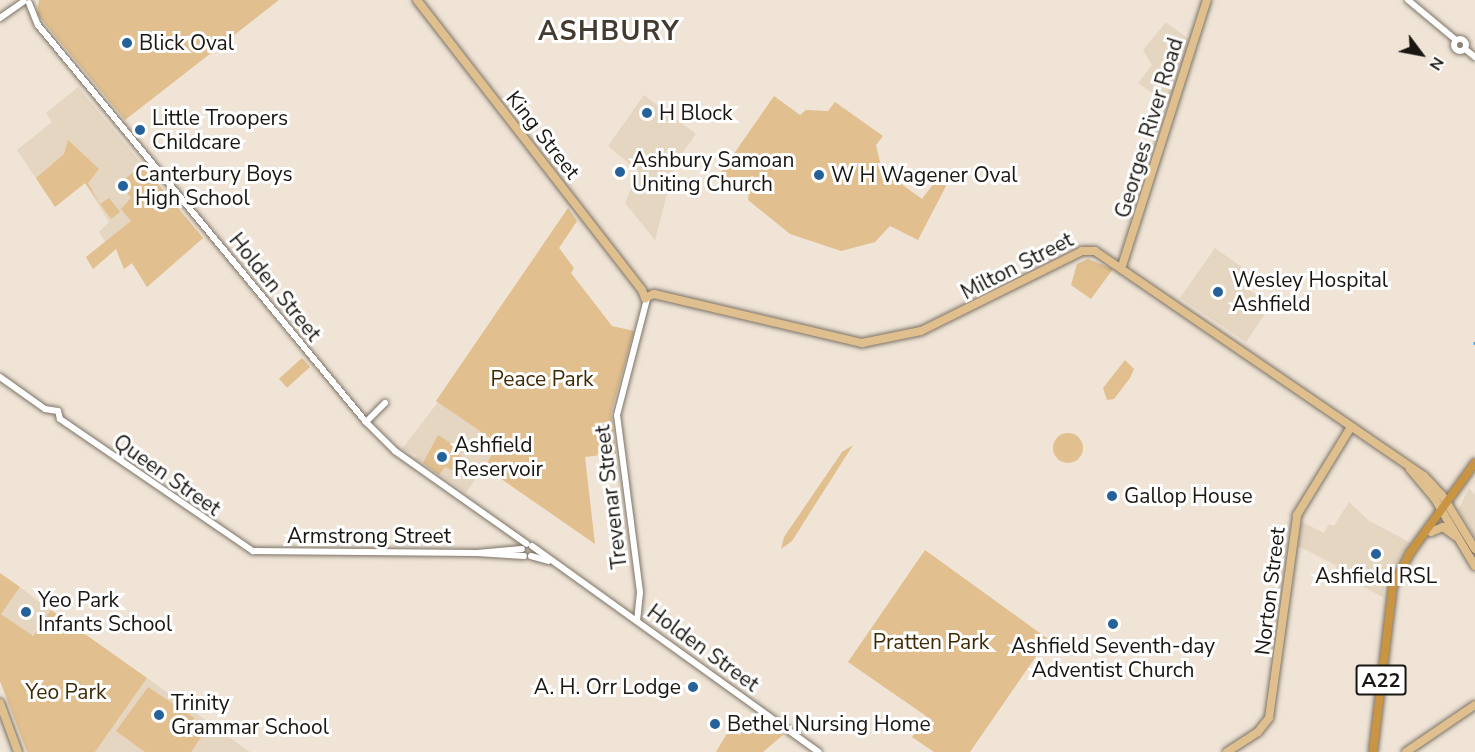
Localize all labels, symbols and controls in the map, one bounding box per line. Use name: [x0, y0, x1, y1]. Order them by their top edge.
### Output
district label: ASHBURY: [538, 16, 680, 48]
north arrow: [1391, 24, 1451, 84]
place label: Blick Oval: [139, 30, 234, 56]
street label: Georges River Road: [1110, 35, 1188, 221]
marker: Blick Oval: [120, 36, 134, 50]
text: N: [1424, 53, 1449, 74]
street label: King Street: [501, 86, 585, 184]
place label: H Block: [659, 100, 733, 126]
place label: Little Troopers Childcare: [152, 105, 288, 155]
marker: H Block: [640, 106, 654, 120]
marker: Little Troopers Childcare: [133, 123, 147, 137]
place label: Ashbury Samoan Uniting Church: [632, 147, 794, 197]
place label: Canterbury Boys High School: [135, 161, 293, 211]
place label: W H Wagener Oval: [831, 162, 1017, 188]
marker: Ashbury Samoan Uniting Church: [613, 165, 627, 179]
marker: W H Wagener Oval: [812, 168, 826, 182]
marker: Canterbury Boys High School: [116, 179, 130, 193]
street label: Milton Street: [957, 227, 1077, 305]
street label: Holden Street: [224, 228, 326, 346]
place label: Wesley Hospital Ashfield: [1232, 267, 1388, 317]
marker: Wesley Hospital Ashfield: [1209, 283, 1227, 301]
park label: Peace Park: [490, 366, 594, 392]
street label: Trevenar Street: [590, 424, 632, 570]
street label: Queen Street: [109, 429, 225, 521]
place label: Ashfield Reservoir: [454, 432, 543, 482]
marker: Ashfield Reservoir: [435, 450, 449, 464]
place label: Gallop House: [1124, 483, 1253, 509]
marker: Gallop House: [1105, 489, 1119, 503]
street label: Armstrong Street: [287, 523, 451, 549]
street label: Norton Street: [1250, 526, 1290, 656]
marker: Ashfield RSL: [1369, 547, 1383, 561]
place label: Ashfield RSL: [1315, 563, 1437, 589]
place label: Yeo Park Infants School: [38, 587, 172, 637]
street label: Holden Street: [642, 599, 764, 697]
marker: Yeo Park Infants School: [19, 605, 33, 619]
marker: Ashfield Seventh-day Adventist Church: [1106, 617, 1120, 631]
park label: Pratten Park: [873, 629, 989, 655]
place label: Ashfield Seventh-day Adventist Church: [1011, 633, 1215, 683]
road number: A22: [1356, 663, 1406, 697]
place label: A. H. Orr Lodge: [534, 674, 681, 700]
park label: Yeo Park: [25, 679, 107, 705]
marker: A. H. Orr Lodge: [686, 680, 700, 694]
place label: Trinity Grammar School: [171, 690, 329, 740]
marker: Trinity Grammar School: [152, 708, 166, 722]
place label: Bethel Nursing Home: [727, 711, 931, 737]
marker: Bethel Nursing Home: [708, 717, 722, 731]

